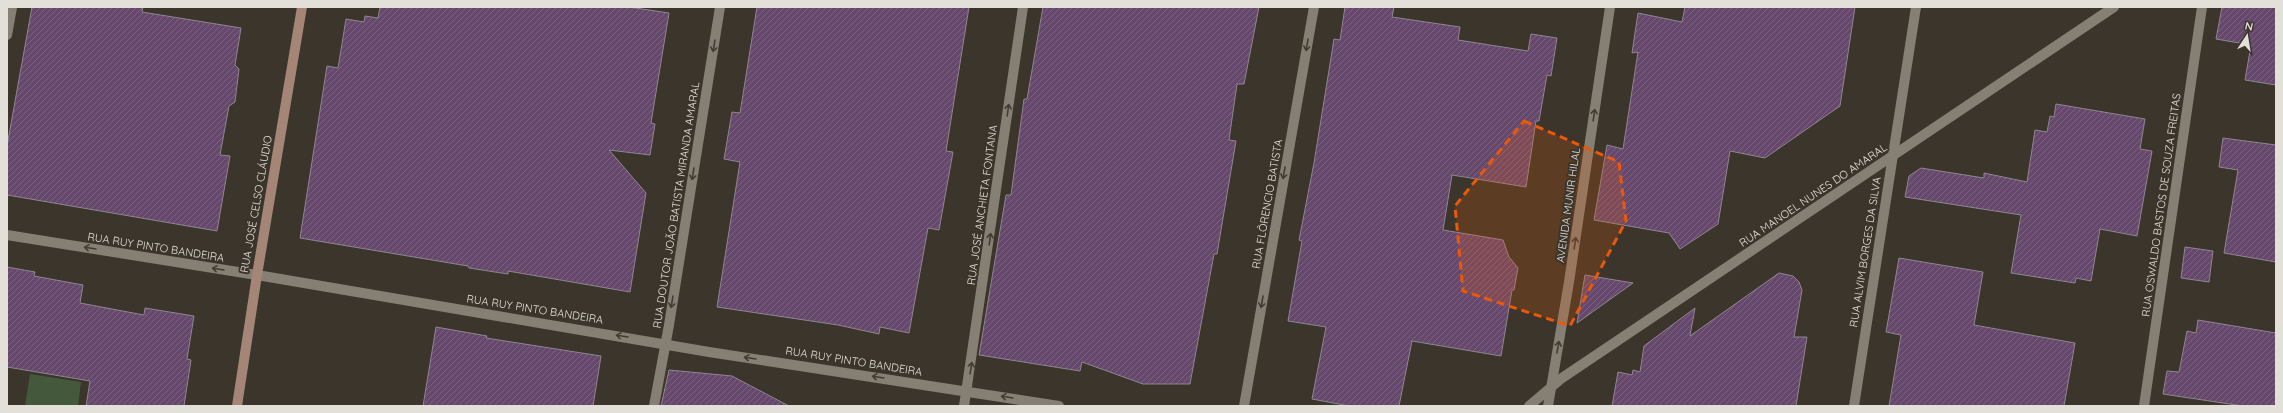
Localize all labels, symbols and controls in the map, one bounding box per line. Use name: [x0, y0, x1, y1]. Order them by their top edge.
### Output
north arrow: [2227, 16, 2267, 56]
text: N: [2244, 19, 2254, 34]
one-way arrow: [709, 39, 717, 52]
one-way arrow: [1303, 39, 1311, 52]
street label: RUA DOUTOR JOÃO BATISTA MIRANDA AMARAL: [650, 81, 702, 329]
street label: RUA OSWALDO BASTOS DE SOUZA FREITAS: [2138, 92, 2184, 318]
one-way arrow: [1004, 104, 1012, 117]
one-way arrow: [1590, 109, 1598, 122]
street label: RUA JOSÉ ANCHIETA FONTANA: [964, 124, 1000, 286]
street label: RUA JOSÉ CELSO CLÁUDIO: [237, 134, 275, 274]
street label: RUA FLÔRENCIO BATISTA: [1249, 138, 1285, 270]
street label: RUA MANOEL NUNES DO AMARAL: [1736, 140, 1890, 250]
street label: AVENIDA MUNIR HILAL: [1553, 146, 1583, 263]
one-way arrow: [689, 167, 697, 180]
one-way arrow: [1280, 167, 1288, 180]
street label: RUA ALVIM BORGES DA SILVA: [1846, 176, 1884, 328]
street label: RUA RUY PINTO BANDEIRA: [87, 229, 225, 265]
one-way arrow: [986, 233, 994, 246]
one-way arrow: [1571, 237, 1579, 250]
one-way arrow: [84, 244, 97, 252]
one-way arrow: [212, 265, 225, 273]
street label: RUA RUY PINTO BANDEIRA: [466, 291, 604, 327]
one-way arrow: [668, 295, 676, 308]
one-way arrow: [1258, 295, 1266, 308]
one-way arrow: [615, 332, 628, 340]
one-way arrow: [1554, 341, 1562, 354]
street label: RUA RUY PINTO BANDEIRA: [785, 343, 923, 379]
one-way arrow: [744, 354, 757, 362]
one-way arrow: [967, 361, 975, 374]
one-way arrow: [872, 373, 885, 381]
one-way arrow: [1000, 393, 1013, 401]

